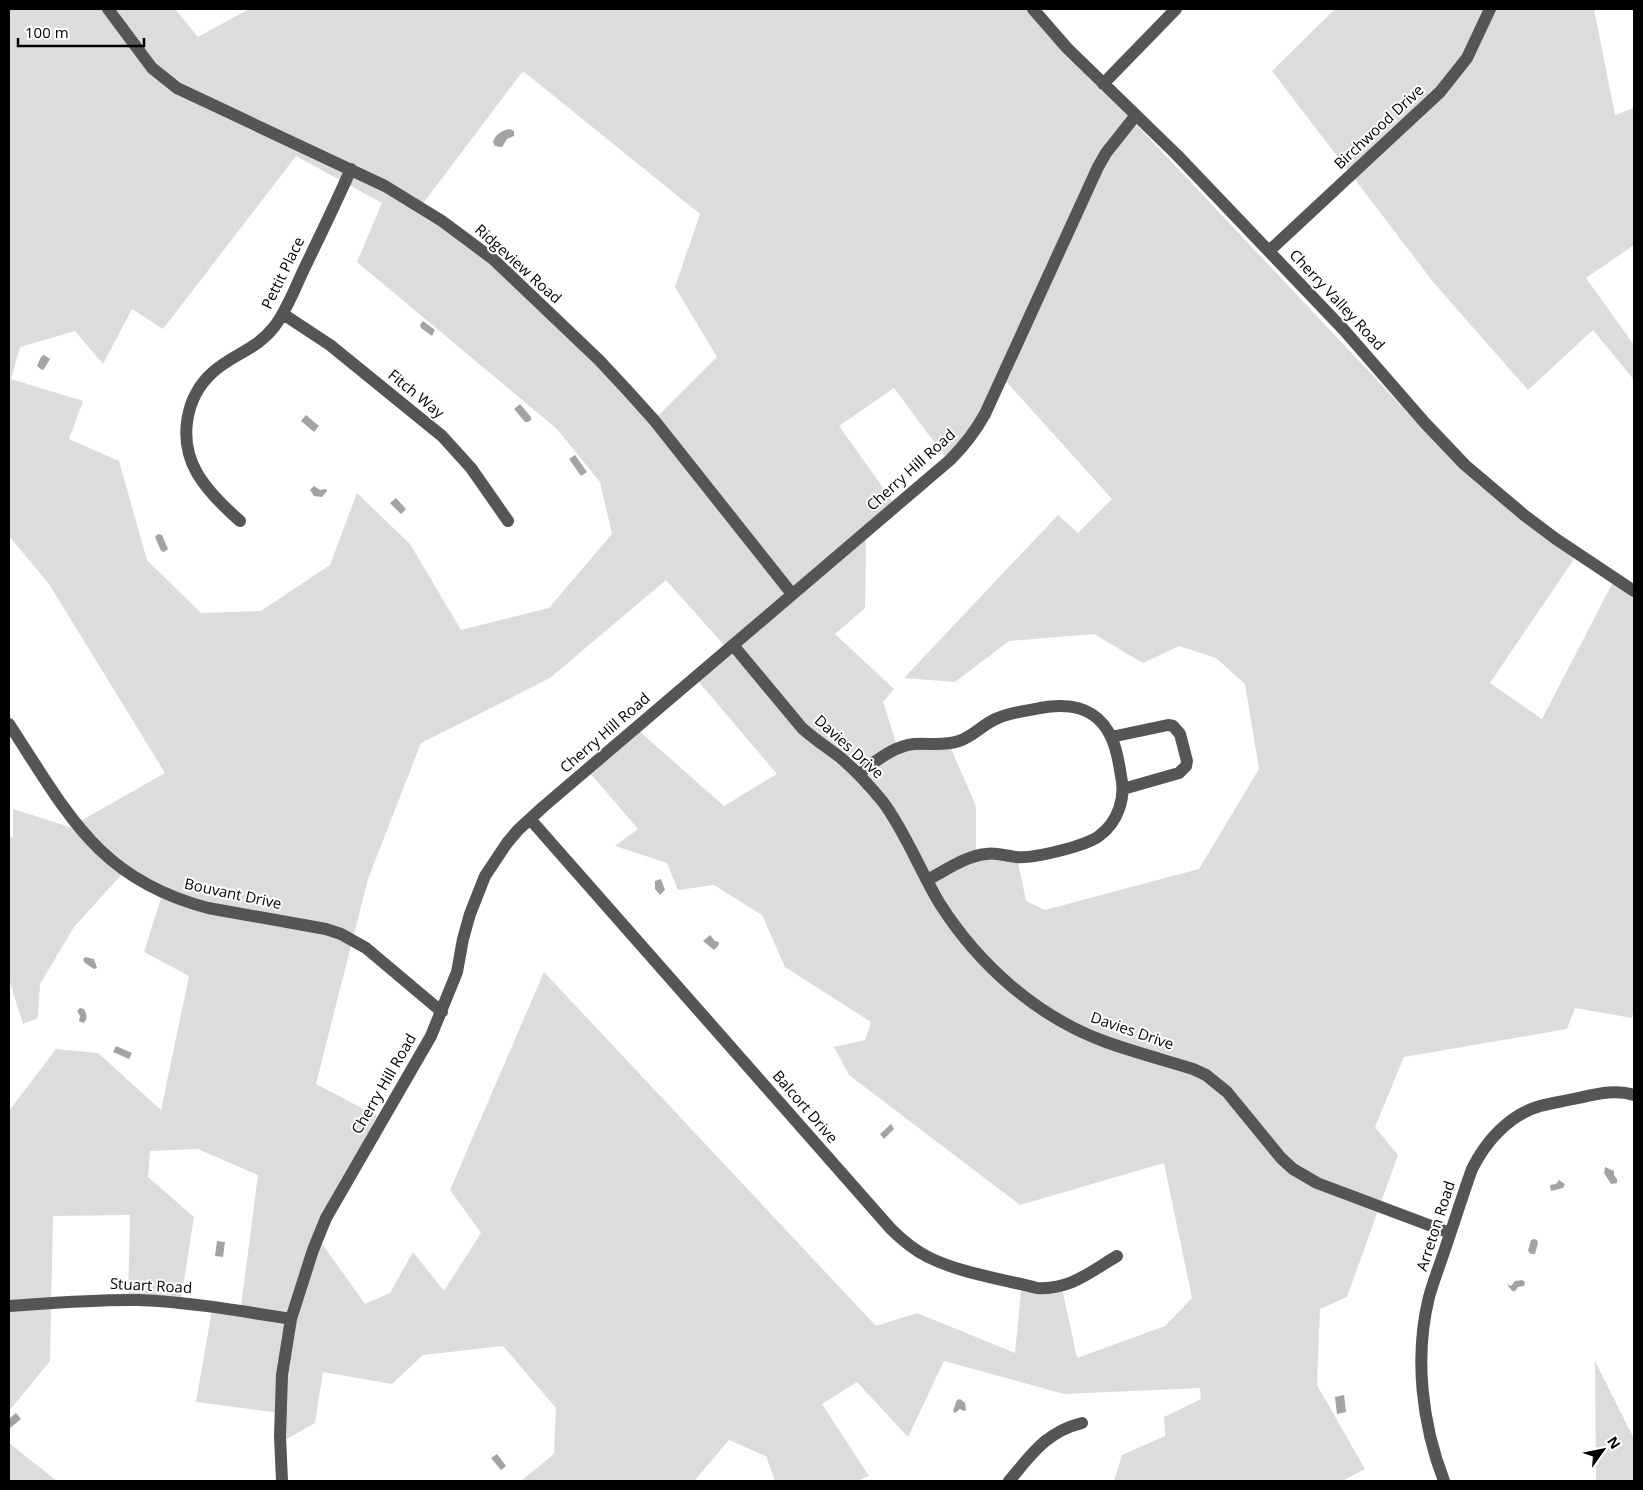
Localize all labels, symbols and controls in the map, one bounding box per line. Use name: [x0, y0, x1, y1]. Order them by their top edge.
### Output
scale bar: [18, 15, 144, 47]
text: 100 m: [25, 22, 69, 42]
street label: Birchwood Drive: [1329, 80, 1427, 173]
street label: Ridgeview Road: [471, 219, 566, 307]
street label: Pettit Place: [256, 233, 308, 312]
street label: Cherry Valley Road: [1286, 245, 1390, 354]
street label: Fitch Way: [384, 364, 449, 422]
street label: Cherry Hill Road: [862, 424, 959, 514]
street label: Cherry Hill Road: [555, 688, 653, 777]
street label: Davies Drive: [811, 710, 889, 783]
street label: Bouvant Drive: [183, 873, 284, 913]
street label: Davies Drive: [1088, 1006, 1177, 1054]
street label: Cherry Hill Road: [346, 1030, 420, 1137]
street label: Balcort Drive: [769, 1066, 843, 1147]
street label: Arreton Road: [1411, 1178, 1459, 1273]
street label: Stuart Road: [109, 1273, 193, 1297]
north arrow: [1578, 1425, 1628, 1475]
text: N: [1603, 1433, 1625, 1453]

